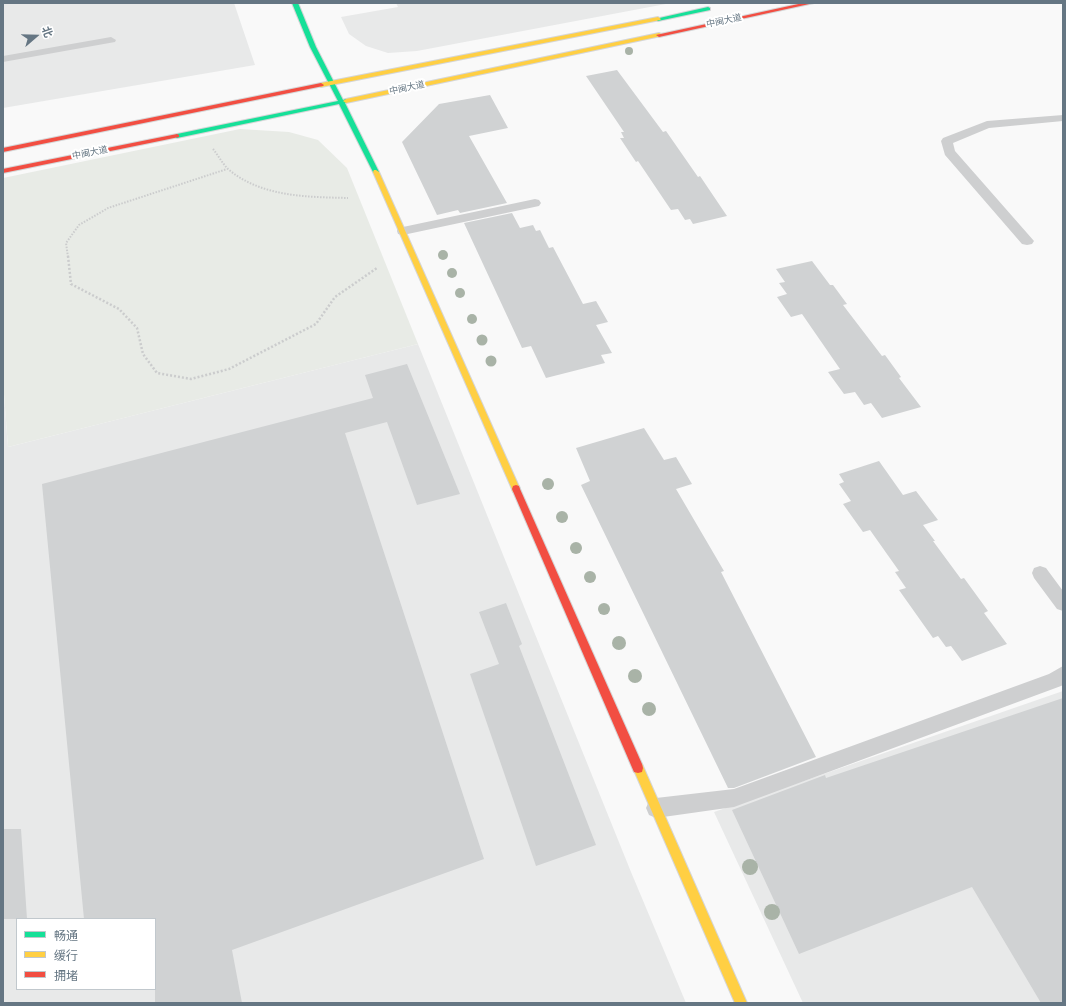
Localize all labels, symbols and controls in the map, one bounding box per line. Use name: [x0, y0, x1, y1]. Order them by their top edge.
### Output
street label: 中闽大道: [705, 12, 743, 30]
north arrow: [16, 16, 56, 56]
text: 北: [39, 24, 56, 39]
street label: 中闽大道: [388, 79, 426, 97]
street label: 中闽大道: [71, 144, 109, 162]
legend: [16, 918, 156, 990]
text: 畅通: [54, 928, 78, 943]
text: 缓行: [54, 948, 78, 963]
text: 拥堵: [54, 968, 78, 983]

